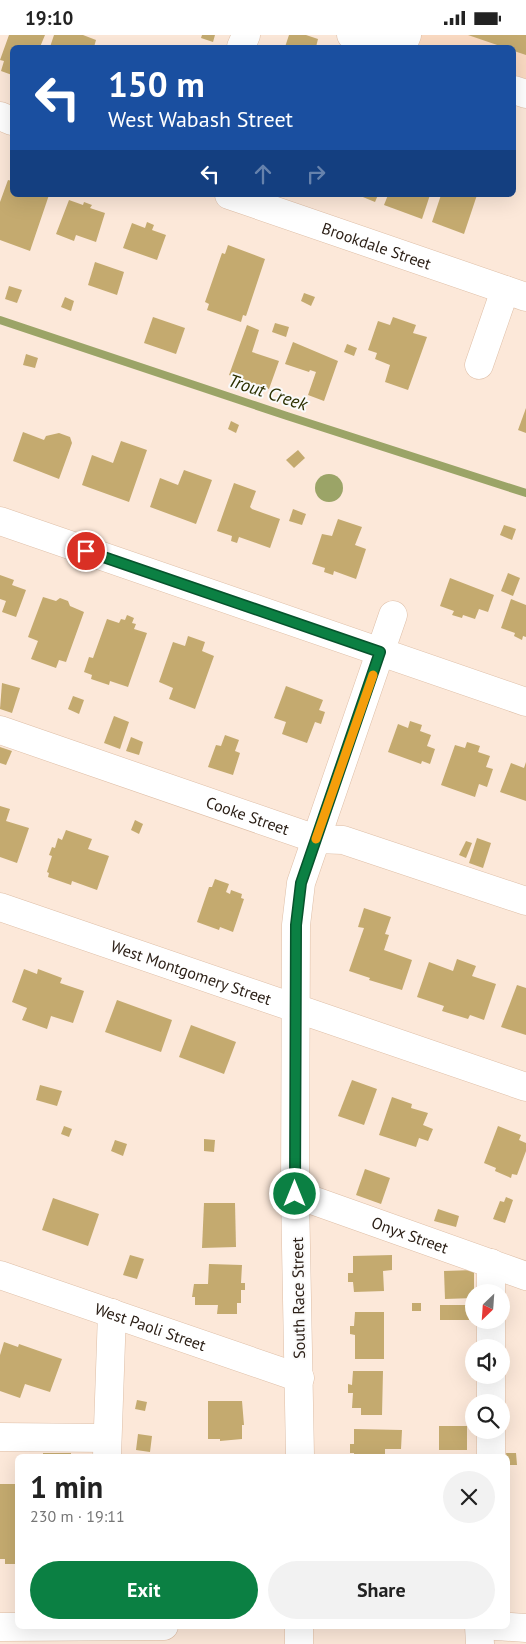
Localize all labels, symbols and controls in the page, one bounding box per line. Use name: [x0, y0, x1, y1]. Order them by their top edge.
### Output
text: 19:10: [25, 6, 73, 30]
text: 150 m: [108, 61, 205, 107]
icon: left: [25, 65, 90, 130]
text: West Wabash Street: [108, 105, 293, 133]
icon: left: [196, 160, 224, 188]
icon: ahead: [249, 160, 277, 188]
icon: right: [302, 160, 330, 188]
street label: Brookdale Street: [319, 218, 434, 274]
water label: Trout Creek: [225, 368, 311, 416]
pin: [65, 530, 107, 572]
icon: arrive: [72, 537, 100, 565]
street label: Cooke Street: [204, 792, 292, 839]
street label: West Montgomery Street: [108, 936, 275, 1009]
position arrow: [268, 1167, 320, 1219]
street label: Onyx Street: [369, 1212, 452, 1258]
street label: South Race Street: [287, 1236, 309, 1359]
north arrow: [465, 1284, 510, 1329]
map controls: [465, 1284, 510, 1439]
street label: West Paoli Street: [92, 1298, 209, 1355]
button: sound: [465, 1339, 510, 1384]
button: search: [465, 1394, 510, 1439]
text: 1 min: [30, 1467, 103, 1506]
button: close: [443, 1471, 495, 1523]
text: 230 m · 19:11: [30, 1506, 125, 1526]
button: Exit: [30, 1561, 258, 1619]
button: Share: [268, 1561, 495, 1619]

